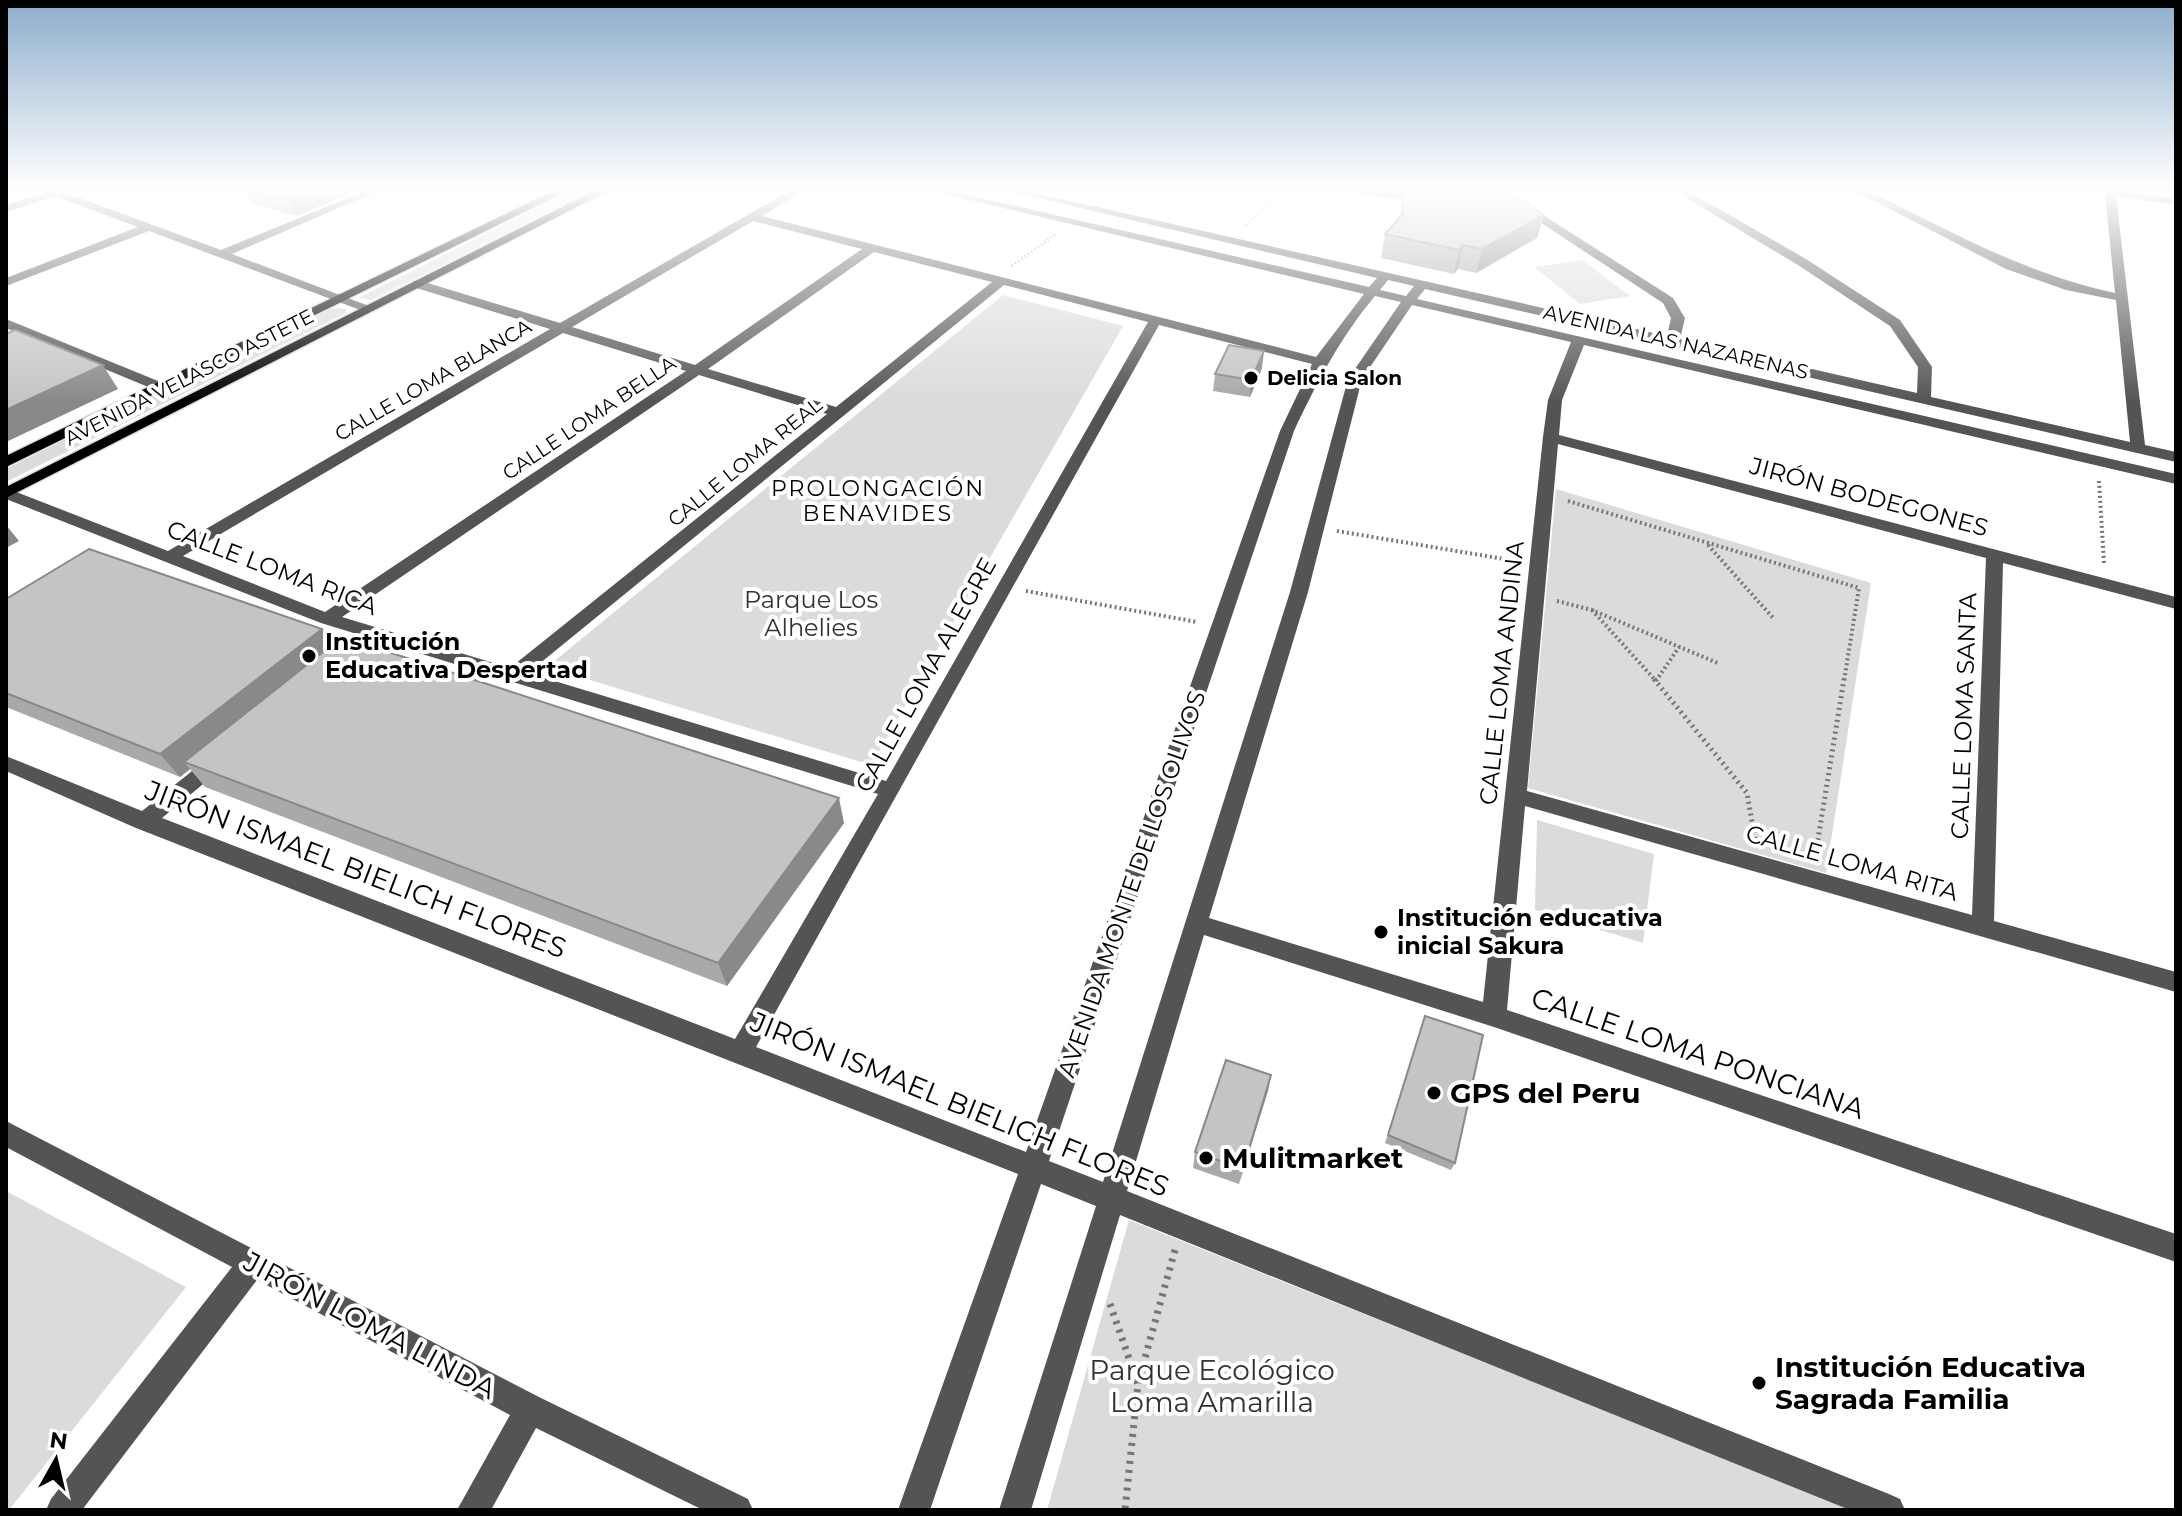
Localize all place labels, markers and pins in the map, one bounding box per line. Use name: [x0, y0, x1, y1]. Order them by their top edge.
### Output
place label: Delicia Salon: [1267, 366, 1402, 390]
marker: Delicia Salon: [1242, 369, 1260, 387]
place label: Institución Educativa Despertad: [325, 627, 588, 684]
marker: Institución Educativa Despertad: [300, 647, 318, 665]
place label: Institución educativa inicial Sakura: [1397, 903, 1663, 960]
marker: Institución educativa inicial Sakura: [1372, 923, 1390, 941]
place label: GPS del Peru: [1450, 1076, 1640, 1110]
marker: GPS del Peru: [1425, 1084, 1443, 1102]
place label: Mulitmarket: [1222, 1141, 1403, 1175]
marker: Mulitmarket: [1197, 1149, 1215, 1167]
place label: Institución Educativa Sagrada Familia: [1775, 1350, 2086, 1416]
marker: Institución Educativa Sagrada Familia: [1750, 1374, 1768, 1392]

